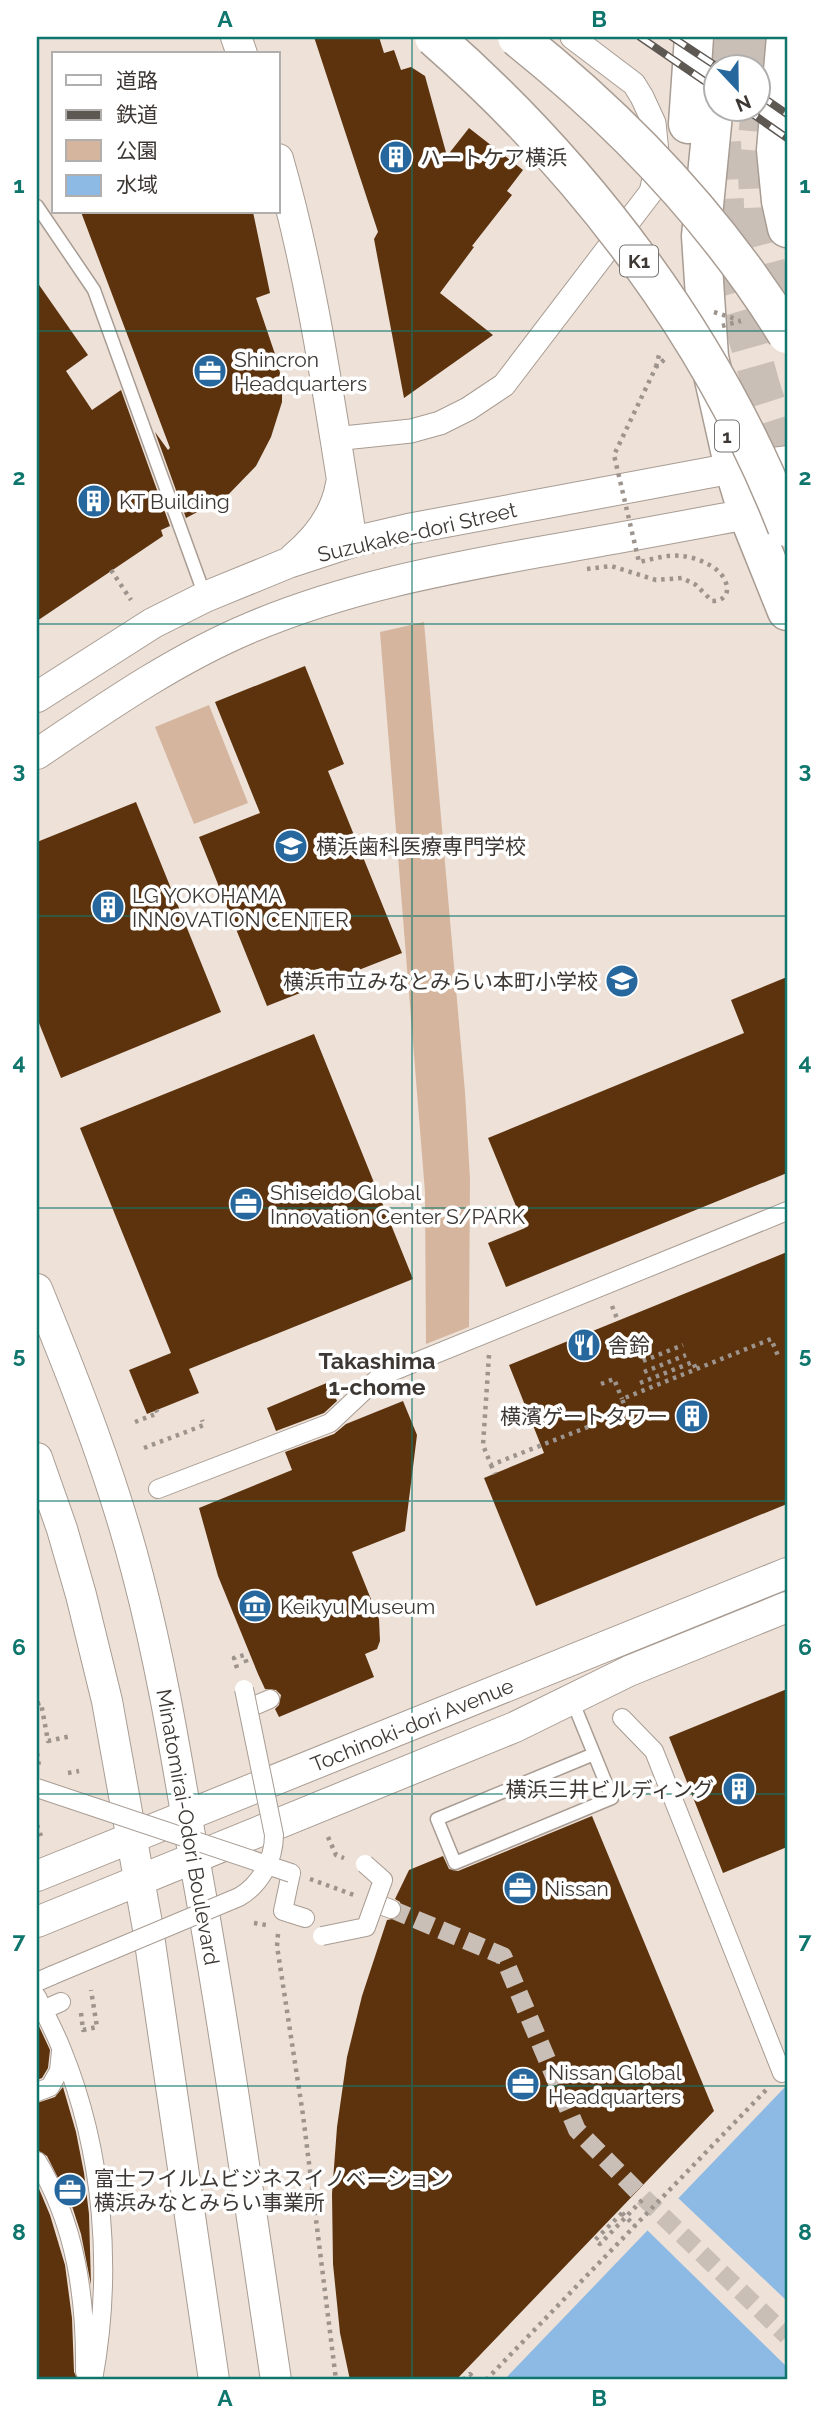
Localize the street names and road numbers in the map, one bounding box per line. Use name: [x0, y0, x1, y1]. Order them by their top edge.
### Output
road number: K1: [620, 246, 658, 276]
road number: 1: [715, 420, 739, 452]
street label: Suzukake-dori Street: [315, 497, 519, 567]
street label: Tochinoki-dori Avenue: [307, 1673, 517, 1777]
street label: Minatomirai-Odori Boulevard: [151, 1687, 225, 1967]

